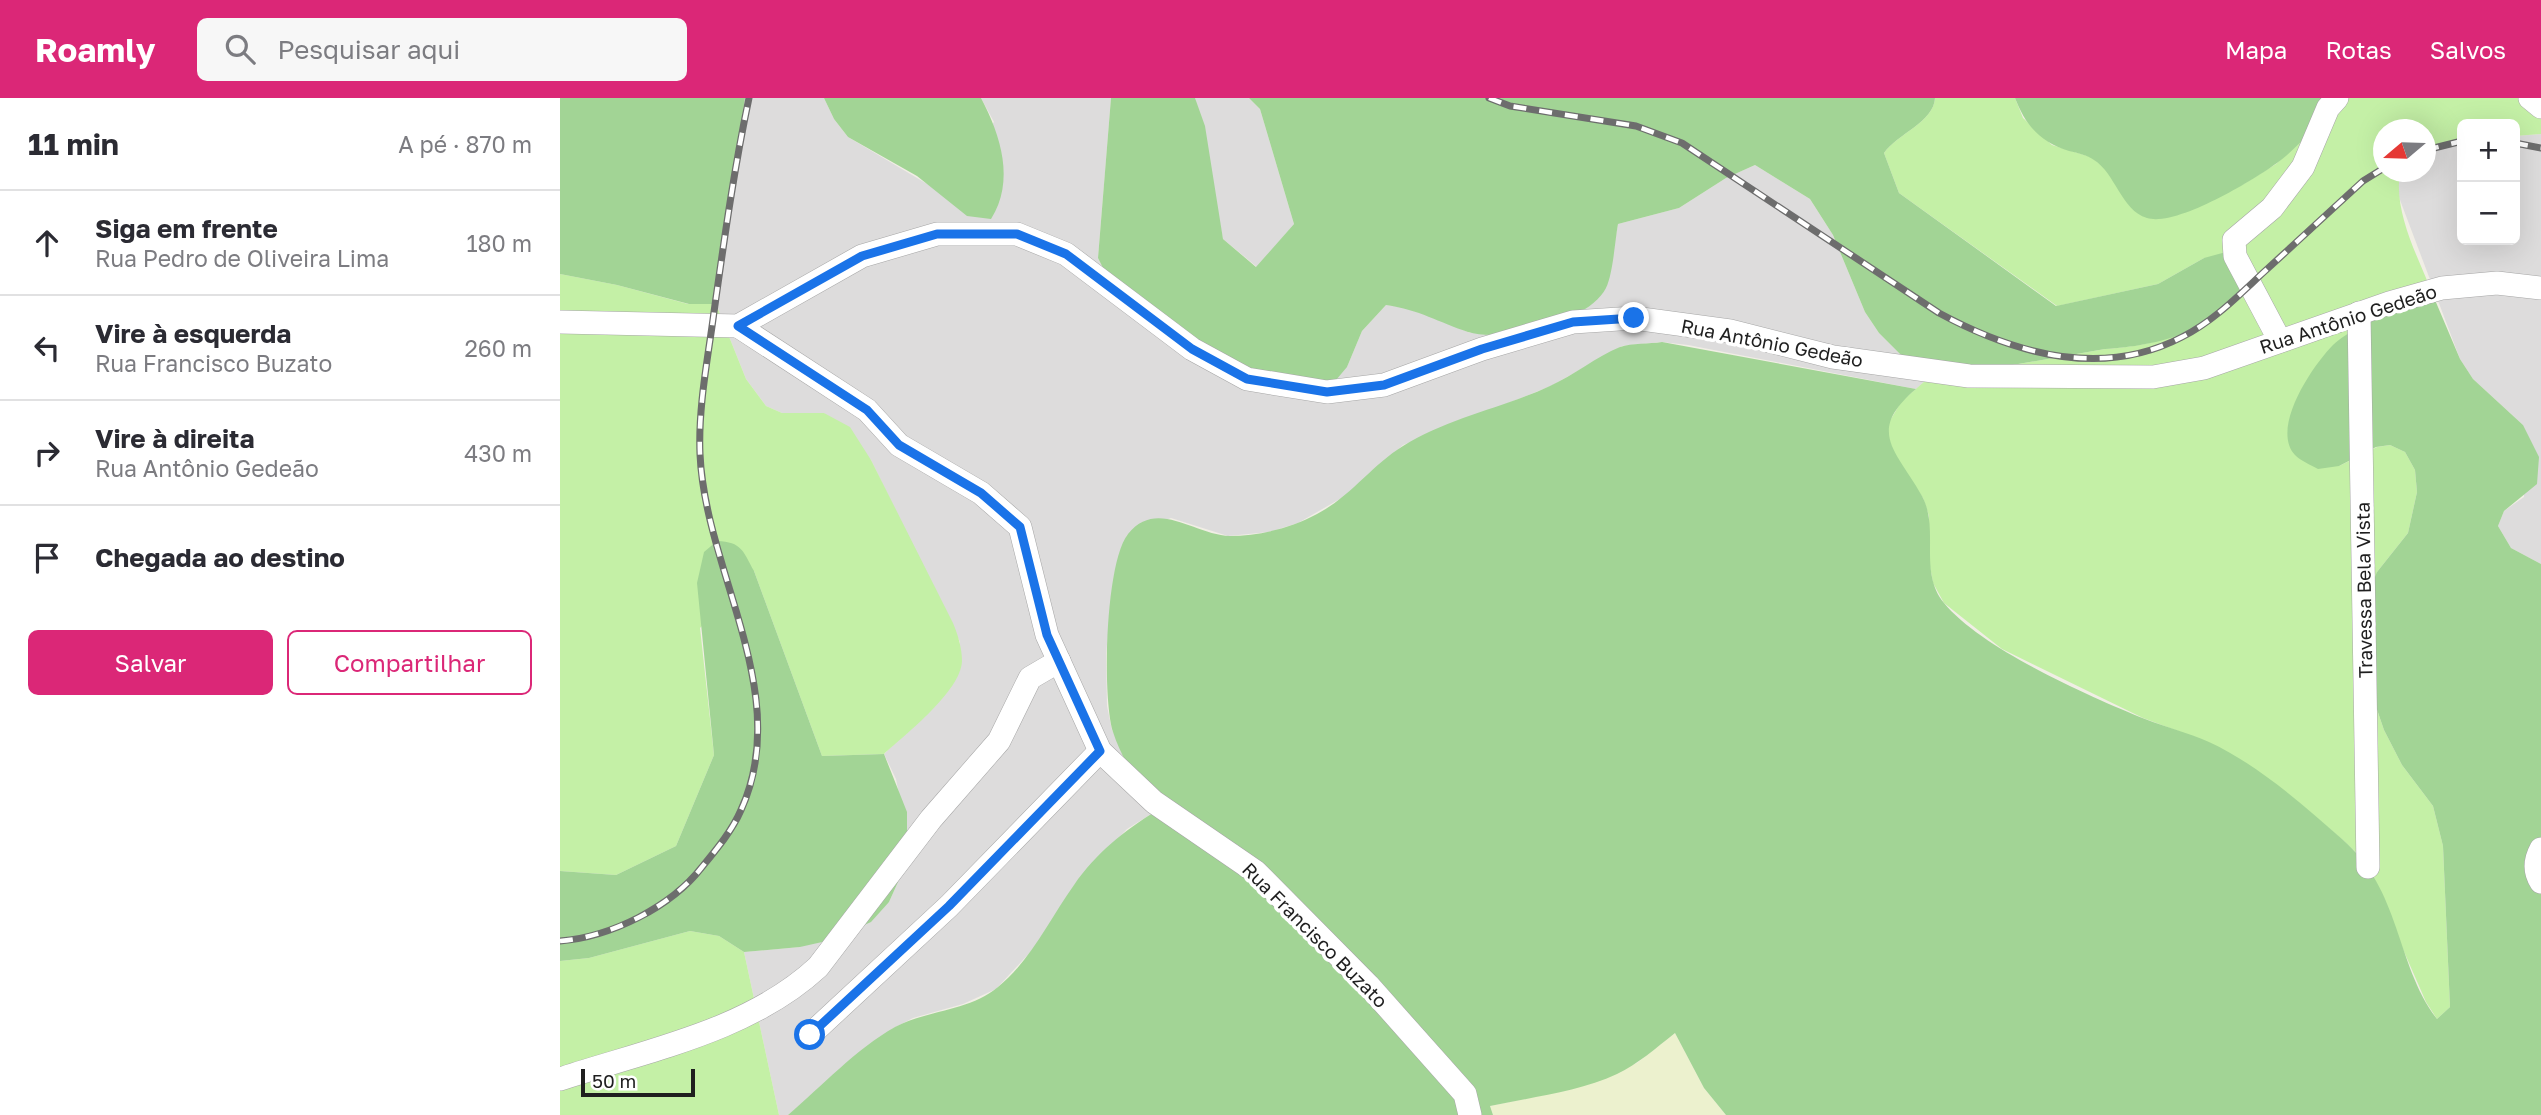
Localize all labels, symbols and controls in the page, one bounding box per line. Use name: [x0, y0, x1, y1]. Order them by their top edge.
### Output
search box: [197, 18, 687, 81]
text: Roamly: [35, 30, 155, 69]
icon: search: [221, 30, 259, 68]
text: Pesquisar aqui: [277, 34, 460, 65]
text: Mapa: [2225, 35, 2287, 64]
text: Rotas: [2325, 35, 2392, 64]
text: Salvos: [2430, 35, 2506, 64]
north arrow: [2373, 119, 2436, 182]
map controls: [2457, 119, 2520, 245]
button: +: [2457, 119, 2520, 182]
text: 11 min: [28, 126, 119, 162]
text: A pé · 870 m: [398, 130, 532, 158]
button: −: [2457, 182, 2520, 245]
text: Siga em frente: [95, 213, 278, 244]
icon: ahead: [28, 224, 66, 262]
text: 180 m: [466, 229, 532, 257]
text: Rua Pedro de Oliveira Lima: [95, 244, 389, 272]
street label: Rua Antônio Gedeão: [2256, 279, 2439, 358]
route end: [1618, 302, 1649, 333]
street label: Rua Antônio Gedeão: [1679, 314, 1865, 371]
text: Vire à esquerda: [95, 318, 291, 349]
icon: left: [28, 329, 66, 367]
text: 260 m: [464, 334, 532, 362]
text: Rua Francisco Buzato: [95, 349, 332, 377]
text: Vire à direita: [95, 423, 255, 454]
icon: right: [28, 434, 66, 472]
text: 430 m: [464, 439, 532, 467]
text: Rua Antônio Gedeão: [95, 454, 319, 482]
street label: Travessa Bela Vista: [2350, 502, 2377, 678]
icon: arrive: [28, 539, 66, 577]
text: Chegada ao destino: [95, 542, 345, 573]
button: Salvar: [28, 630, 273, 695]
button: Compartilhar: [287, 630, 532, 695]
street label: Rua Francisco Buzato: [1238, 857, 1393, 1012]
route start: [794, 1019, 825, 1050]
scale bar: [581, 1066, 695, 1098]
text: 50 m: [592, 1069, 636, 1092]

